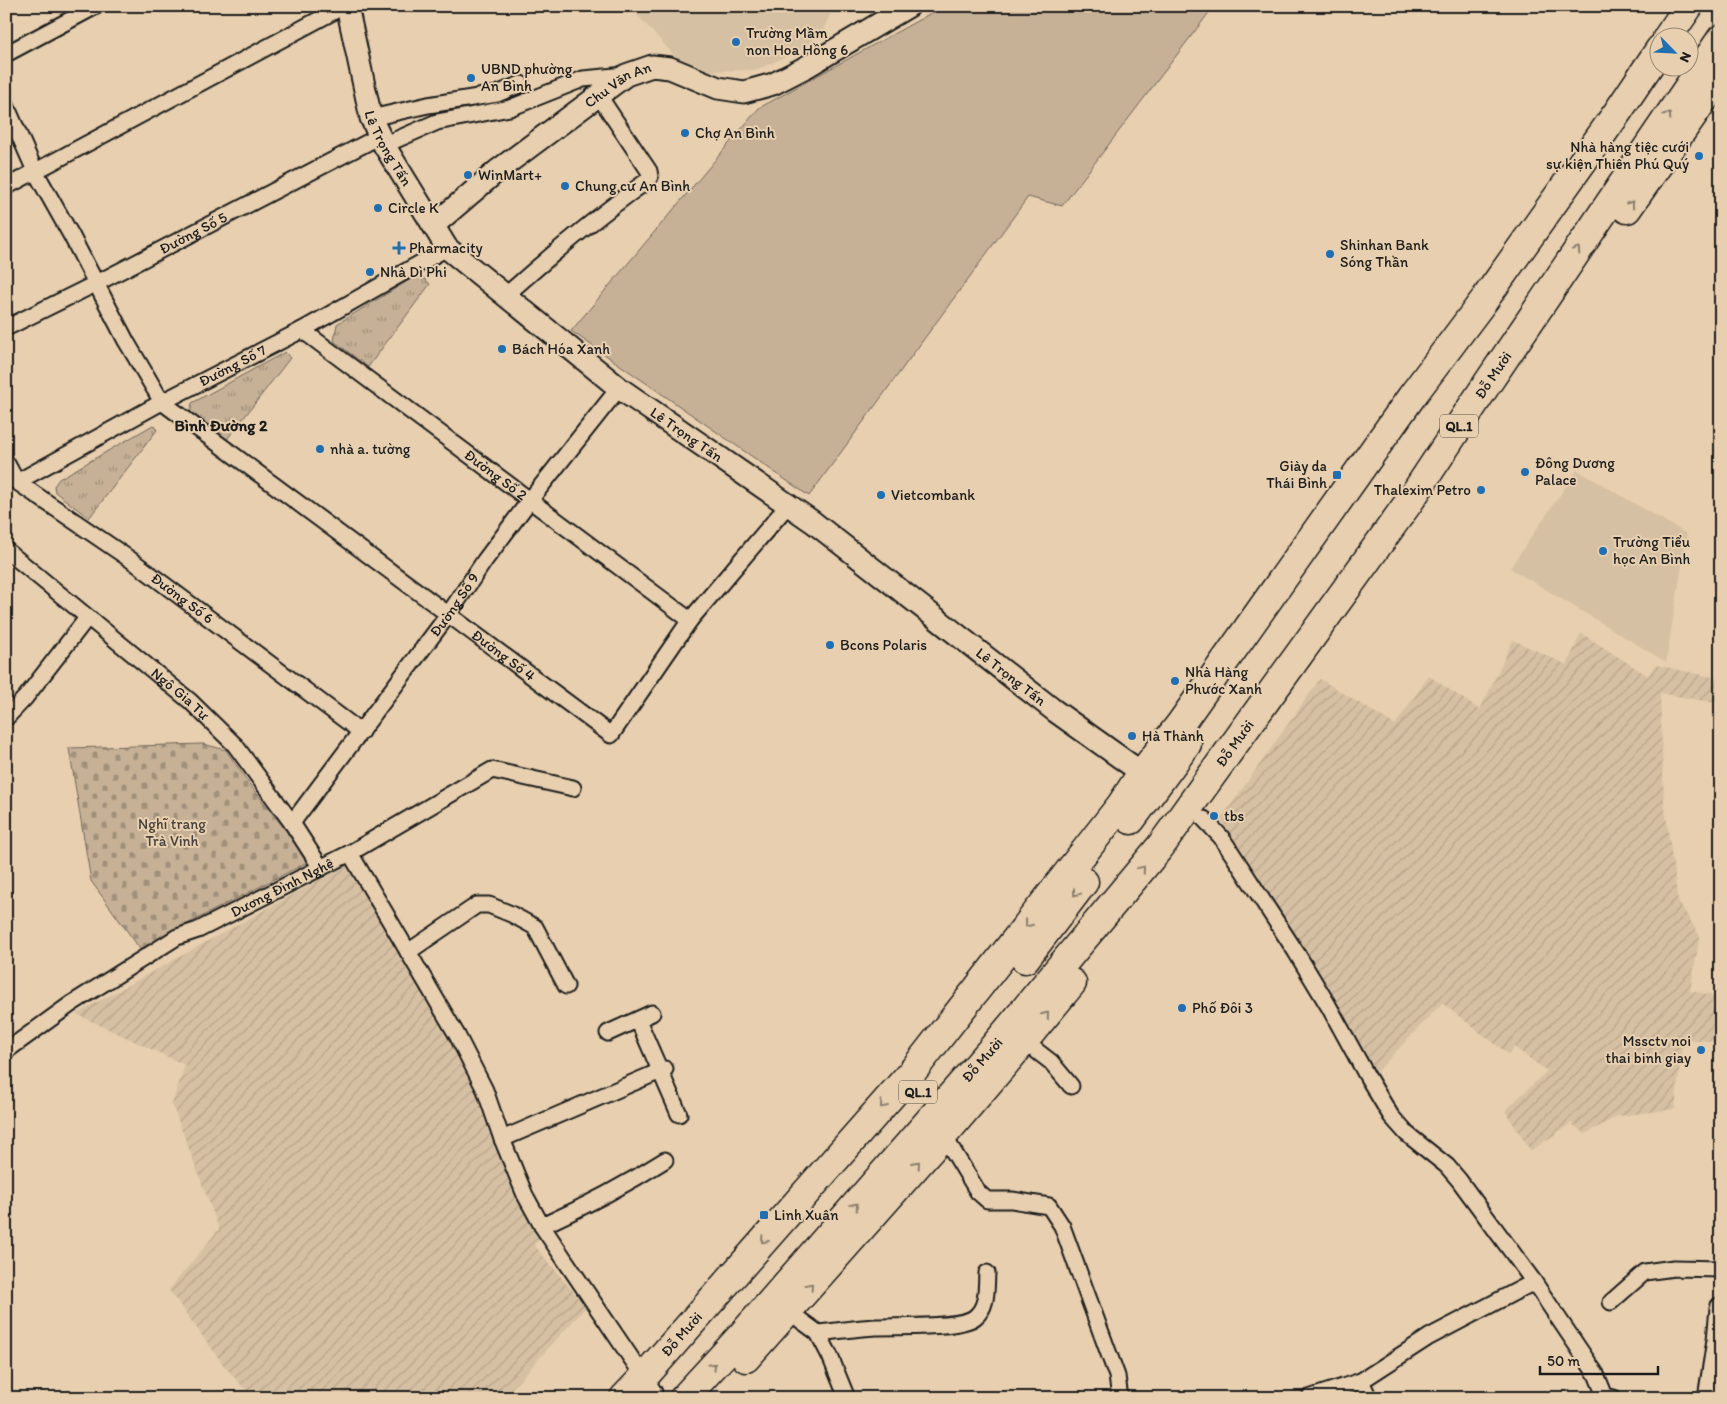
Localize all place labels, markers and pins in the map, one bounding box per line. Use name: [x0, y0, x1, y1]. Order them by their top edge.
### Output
place label: Trường Mầm non Hoa Hồng 6: [746, 24, 848, 59]
marker: Trường Mầm non Hoa Hồng 6: [730, 36, 742, 48]
place label: UBND phường An Bình: [481, 60, 573, 95]
marker: UBND phường An Bình: [465, 72, 477, 84]
place label: Chợ An Bình: [695, 124, 775, 142]
marker: Chợ An Bình: [679, 127, 691, 139]
place label: Nhà hàng tiệc cưới sự kiện Thiên Phú Quý: [1546, 138, 1689, 173]
marker: Nhà hàng tiệc cưới sự kiện Thiên Phú Quý: [1693, 150, 1705, 162]
place label: WinMart+: [478, 166, 542, 184]
marker: WinMart+: [462, 169, 474, 181]
place label: Chung cư An Bình: [575, 177, 690, 195]
marker: Chung cư An Bình: [559, 180, 571, 192]
place label: Circle K: [388, 199, 439, 217]
marker: Circle K: [372, 202, 384, 214]
place label: Shinhan Bank Sóng Thần: [1340, 236, 1429, 271]
place label: Pharmacity: [409, 239, 483, 257]
marker: Pharmacity: [393, 242, 405, 254]
marker: Shinhan Bank Sóng Thần: [1324, 248, 1336, 260]
place label: Nhà Dì Phi: [380, 263, 447, 281]
marker: Nhà Dì Phi: [364, 266, 376, 278]
place label: Bách Hóa Xanh: [512, 340, 610, 358]
marker: Bách Hóa Xanh: [496, 343, 508, 355]
place label: nhà a. tường: [330, 440, 411, 458]
marker: nhà a. tường: [314, 443, 326, 455]
place label: Đông Dương Palace: [1535, 454, 1615, 489]
place label: Giày da Thái Bình: [1266, 457, 1328, 492]
marker: Đông Dương Palace: [1519, 466, 1531, 478]
marker: Giày da Thái Bình: [1331, 469, 1343, 481]
place label: Thalexim Petro: [1374, 481, 1471, 499]
marker: Thalexim Petro: [1475, 484, 1487, 496]
place label: Vietcombank: [891, 486, 975, 504]
marker: Vietcombank: [875, 489, 887, 501]
place label: Trường Tiểu học An Bình: [1613, 533, 1690, 568]
marker: Trường Tiểu học An Bình: [1597, 545, 1609, 557]
place label: Bcons Polaris: [840, 636, 927, 654]
marker: Bcons Polaris: [824, 639, 836, 651]
place label: Nhà Hàng Phước Xanh: [1185, 663, 1262, 698]
marker: Nhà Hàng Phước Xanh: [1169, 675, 1181, 687]
place label: Hà Thành: [1142, 727, 1204, 745]
marker: Hà Thành: [1126, 730, 1138, 742]
place label: tbs: [1224, 807, 1244, 825]
marker: tbs: [1208, 810, 1220, 822]
place label: Phố Đôi 3: [1192, 999, 1253, 1017]
marker: Phố Đôi 3: [1176, 1002, 1188, 1014]
place label: Mssctv noi thai binh giay: [1606, 1032, 1691, 1067]
marker: Mssctv noi thai binh giay: [1695, 1044, 1707, 1056]
place label: Linh Xuân: [774, 1206, 839, 1224]
marker: Linh Xuân: [758, 1209, 770, 1221]

